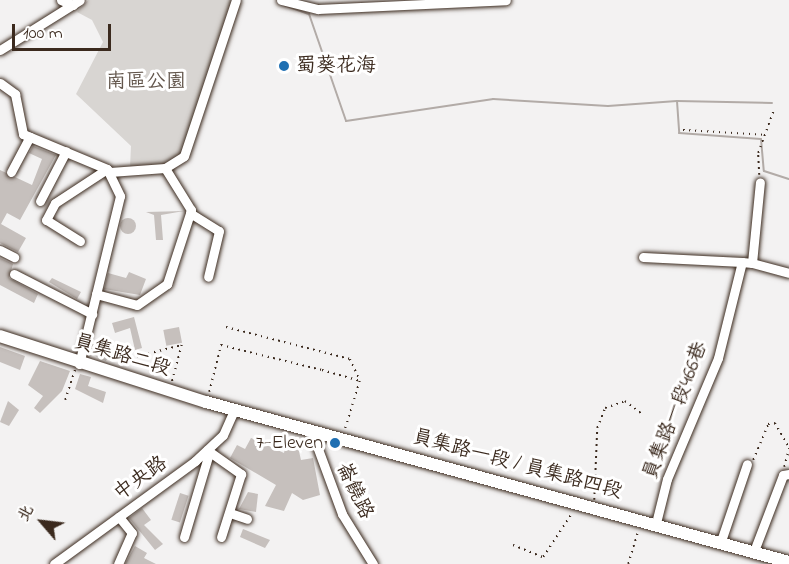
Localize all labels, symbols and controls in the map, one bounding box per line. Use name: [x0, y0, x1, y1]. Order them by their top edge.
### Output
scale bar: [15, 12, 114, 50]
text: 100 m: [23, 21, 63, 47]
place label: 蜀葵花海: [296, 54, 376, 78]
marker: 蜀葵花海: [277, 59, 291, 73]
park label: 南區公園: [106, 70, 186, 94]
street label: 員集路二段: [71, 330, 173, 382]
street label: 員集路一段466巷: [639, 339, 713, 483]
street label: 員集路一段 / 員集路四段: [409, 425, 625, 505]
place label: 7-Eleven: [256, 431, 323, 455]
marker: 7-Eleven: [328, 436, 342, 450]
street label: 中央路: [110, 452, 172, 506]
street label: 崙饒路: [330, 459, 378, 523]
north arrow: [12, 492, 72, 552]
text: 北: [12, 501, 40, 526]

